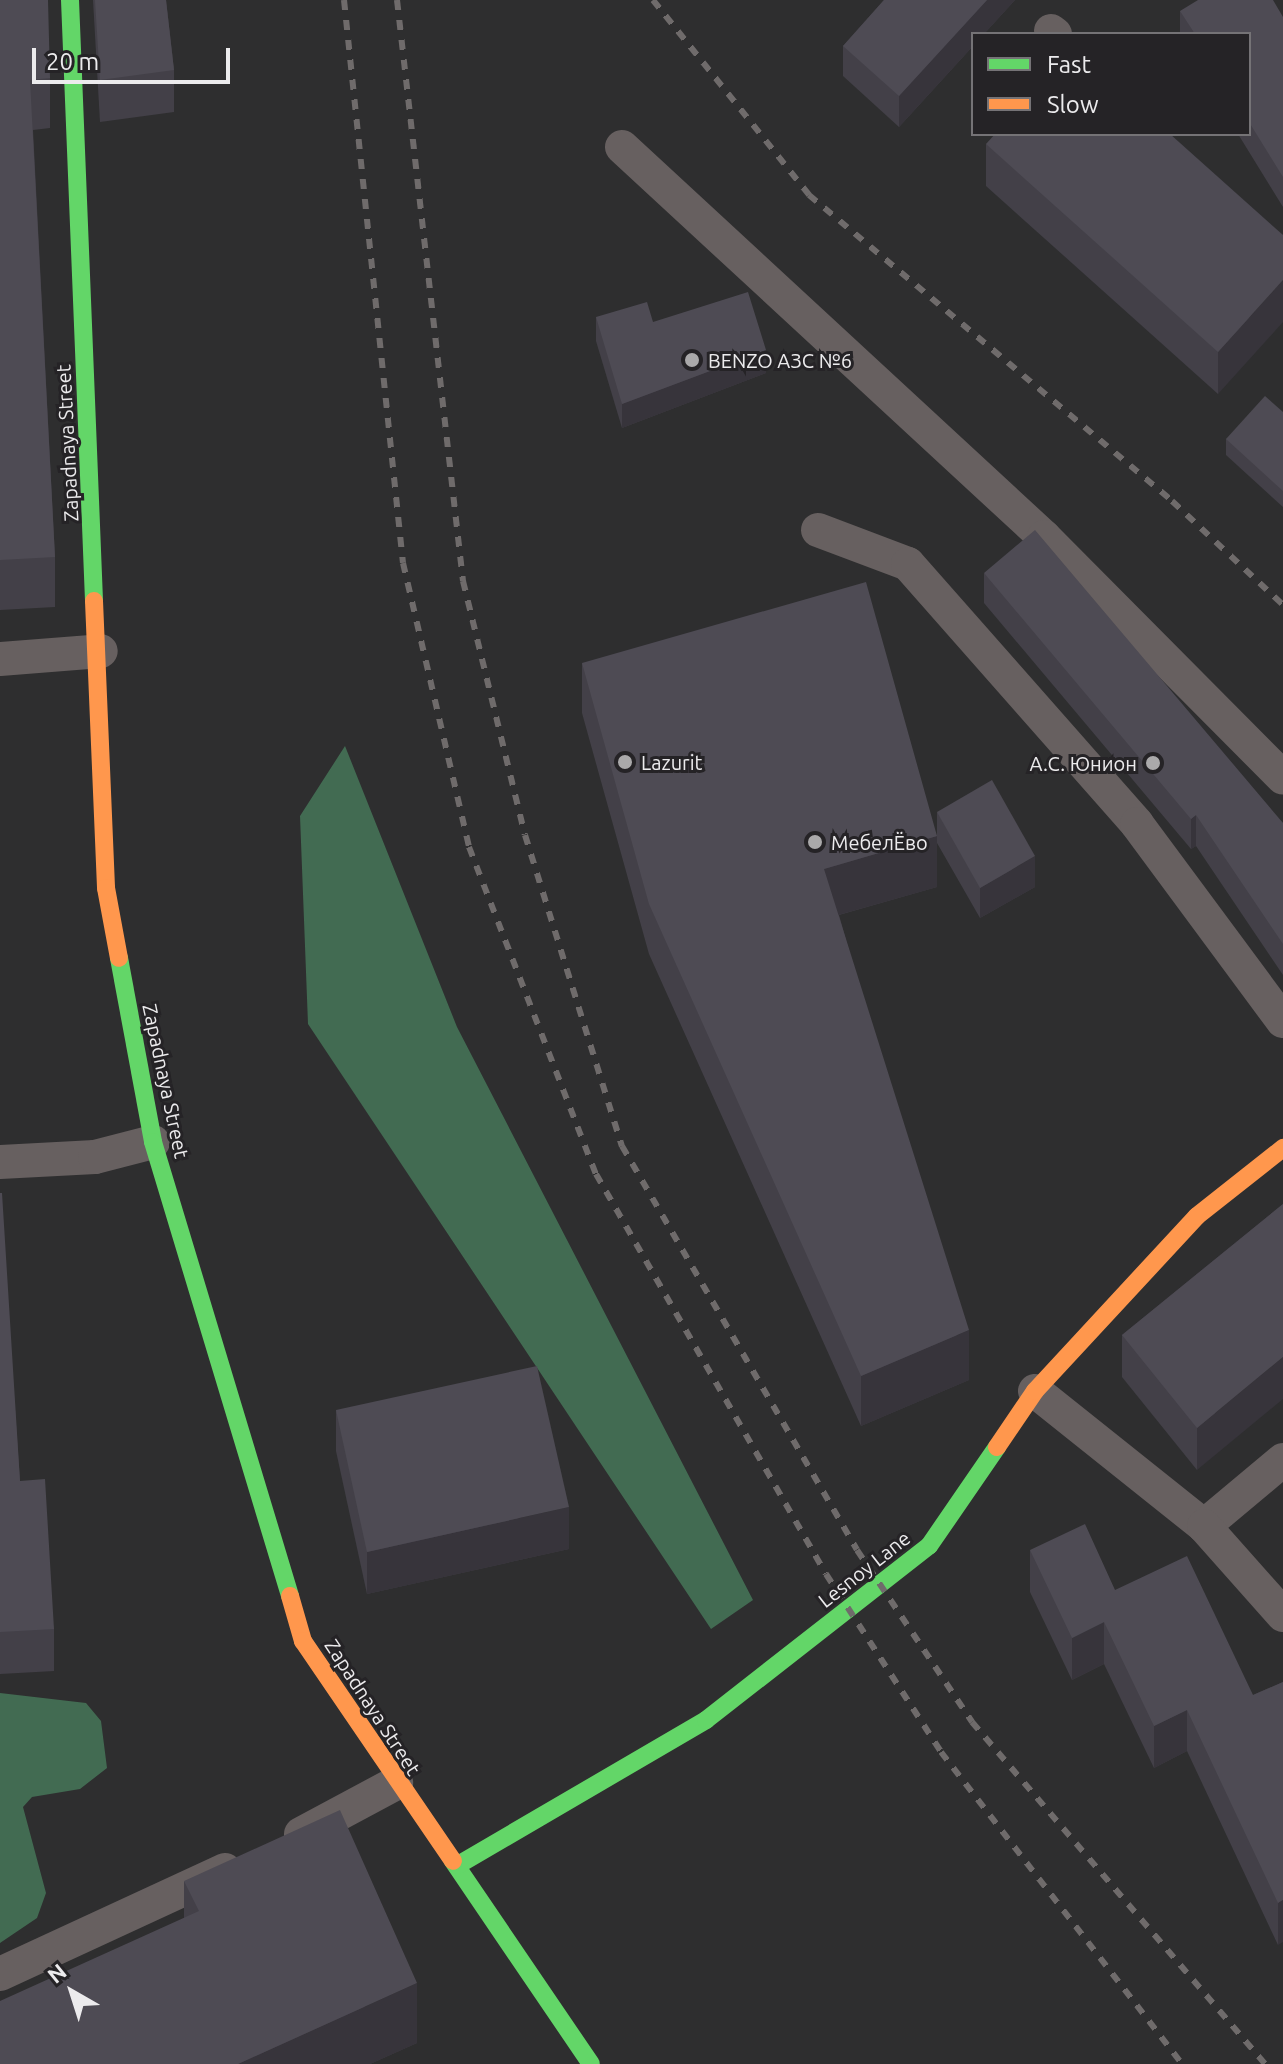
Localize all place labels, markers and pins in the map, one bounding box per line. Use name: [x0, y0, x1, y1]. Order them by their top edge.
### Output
place label: BENZO АЗС №6: [708, 348, 852, 372]
marker: BENZO АЗС №6: [683, 351, 701, 369]
place label: Lazurit: [641, 750, 702, 774]
place label: А.С. Юнион: [1029, 751, 1137, 775]
marker: Lazurit: [616, 753, 634, 771]
marker: А.С. Юнион: [1144, 754, 1162, 772]
place label: МебелЁво: [831, 830, 928, 854]
marker: МебелЁво: [806, 833, 824, 851]

